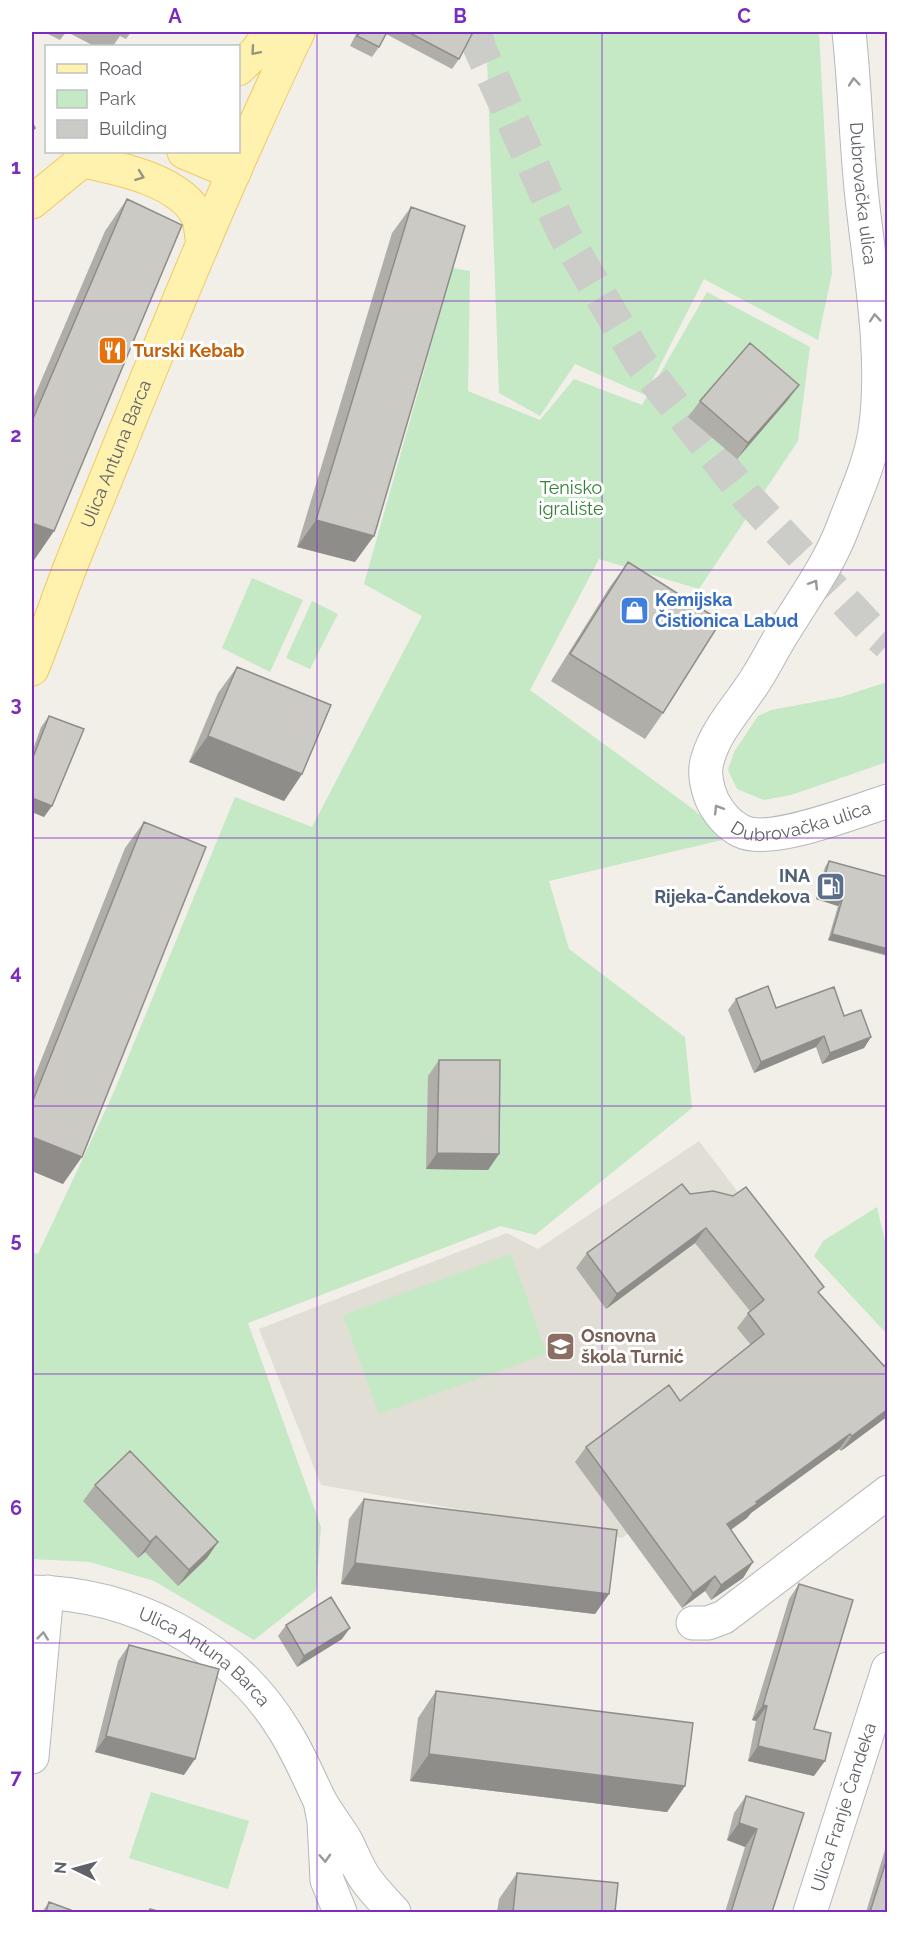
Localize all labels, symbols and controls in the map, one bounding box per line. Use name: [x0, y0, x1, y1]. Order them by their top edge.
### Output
text: A: [168, 4, 182, 28]
text: B: [453, 4, 467, 28]
text: C: [737, 4, 751, 28]
one-way arrow: [252, 44, 263, 55]
legend: [45, 45, 240, 153]
text: Road: [99, 58, 142, 79]
one-way arrow: [848, 78, 861, 87]
text: Park: [99, 88, 136, 109]
text: Building: [99, 118, 167, 139]
street label: Dubrovačka ulica: [846, 121, 881, 266]
text: 1: [11, 155, 21, 179]
one-way arrow: [134, 168, 145, 181]
one-way arrow: [869, 313, 882, 322]
restaurant icon: Turski Kebab: [96, 335, 128, 367]
place label: Turski Kebab: [133, 340, 244, 361]
street label: Ulica Antuna Barca: [76, 377, 155, 531]
text: 2: [10, 423, 22, 447]
park label: Tenisko igralište: [538, 477, 604, 519]
one-way arrow: [807, 580, 819, 590]
place label: Kemijska Čistionica Labud: [655, 589, 798, 631]
shop icon: Kemijska Čistionica Labud: [618, 594, 650, 626]
text: 3: [10, 692, 22, 716]
street label: Dubrovačka ulica: [727, 797, 873, 845]
one-way arrow: [714, 805, 725, 816]
place label: INA Rijeka-Čandekova: [654, 865, 811, 907]
fuel station icon: INA Rijeka-Čandekova: [815, 870, 847, 902]
text: 4: [10, 960, 22, 984]
text: 5: [10, 1228, 22, 1252]
place label: Osnovna škola Turnić: [581, 1325, 684, 1367]
school or university icon: Osnovna škola Turnić: [544, 1330, 576, 1362]
text: 6: [10, 1496, 22, 1520]
street label: Ulica Antuna Barca: [136, 1602, 275, 1710]
one-way arrow: [36, 1631, 49, 1640]
street label: Ulica Franje Čandeka: [806, 1720, 880, 1894]
text: 7: [10, 1765, 22, 1789]
north arrow: [45, 1839, 105, 1899]
one-way arrow: [319, 1853, 332, 1862]
text: N: [51, 1861, 71, 1875]

